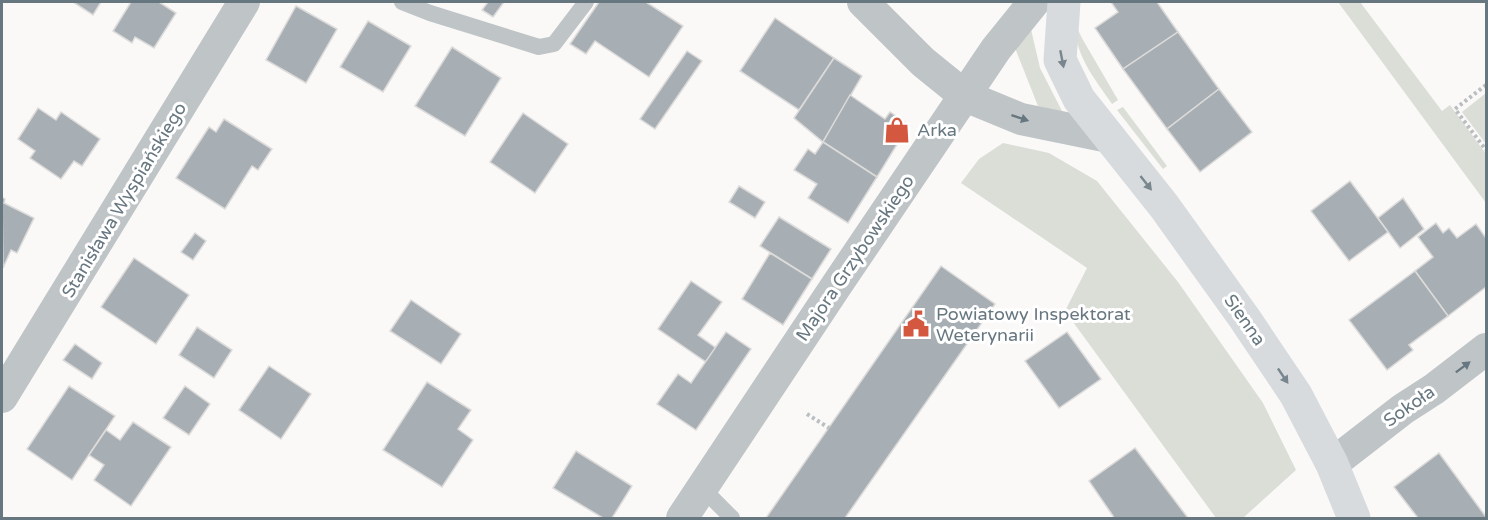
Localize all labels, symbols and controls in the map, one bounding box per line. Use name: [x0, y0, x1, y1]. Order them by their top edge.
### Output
one-way arrow: [1058, 50, 1067, 69]
street label: Stanisława Wyspiańskiego: [57, 98, 191, 302]
one-way arrow: [1011, 113, 1029, 123]
shop icon: Arka: [882, 115, 912, 145]
place label: Arka: [917, 119, 957, 141]
street label: Majora Grzybowskiego: [791, 171, 919, 345]
one-way arrow: [1139, 175, 1152, 191]
street label: Sienna: [1219, 290, 1271, 350]
place label: Powiatowy Inspektorat Weterynarii: [936, 303, 1131, 346]
public building icon: Powiatowy Inspektorat Weterynarii: [901, 309, 931, 339]
one-way arrow: [1455, 360, 1471, 373]
one-way arrow: [1277, 368, 1288, 384]
street label: Sokoła: [1379, 381, 1439, 431]

